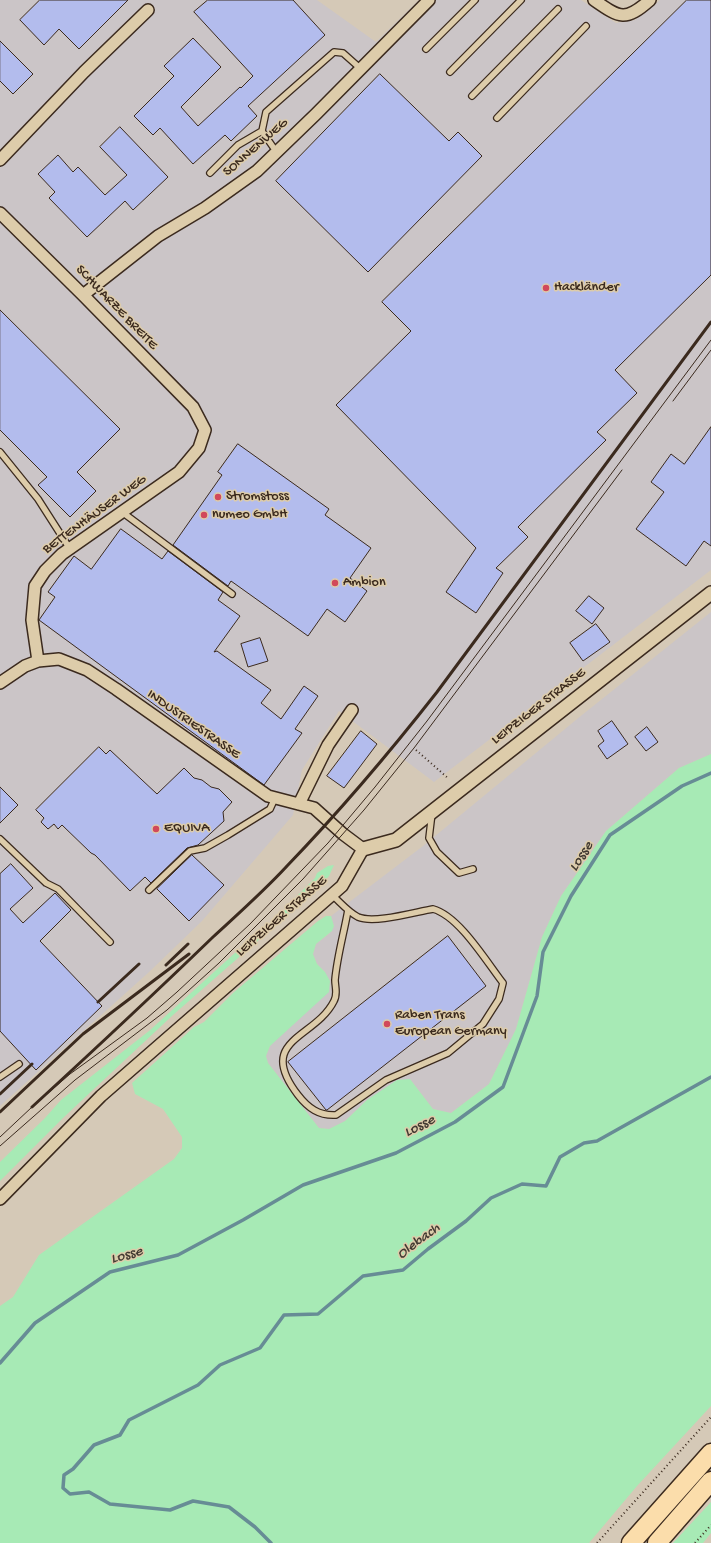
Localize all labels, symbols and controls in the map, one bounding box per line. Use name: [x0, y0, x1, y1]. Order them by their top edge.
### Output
street label: SONNENWEG: [220, 115, 292, 181]
street label: SCHWARZE BREITE: [71, 262, 161, 354]
place label: Hackländer: [554, 280, 619, 296]
marker: Hackländer: [541, 283, 551, 293]
street label: BETTENHÄUSER WEG: [40, 472, 150, 558]
place label: Stromstoss: [226, 489, 289, 505]
marker: Stromstoss: [213, 492, 223, 502]
place label: numeo GmbH: [212, 507, 287, 523]
marker: numeo GmbH: [199, 510, 209, 520]
place label: Ambion: [343, 575, 386, 591]
marker: Ambion: [330, 578, 340, 588]
street label: LEIPZIGER STRASSE: [489, 665, 589, 749]
street label: INDUSTRIESTRASSE: [143, 687, 243, 763]
place label: EQUIVA: [164, 821, 210, 837]
marker: EQUIVA: [151, 824, 161, 834]
water label: Losse: [566, 839, 598, 875]
street label: LEIPZIGER STRASSE: [233, 873, 331, 961]
place label: Raben Trans European Germany: [395, 1008, 507, 1040]
marker: Raben Trans European Germany: [382, 1019, 392, 1029]
water label: Losse: [402, 1112, 438, 1142]
water label: Olebach: [394, 1220, 444, 1264]
water label: Losse: [109, 1243, 145, 1269]

